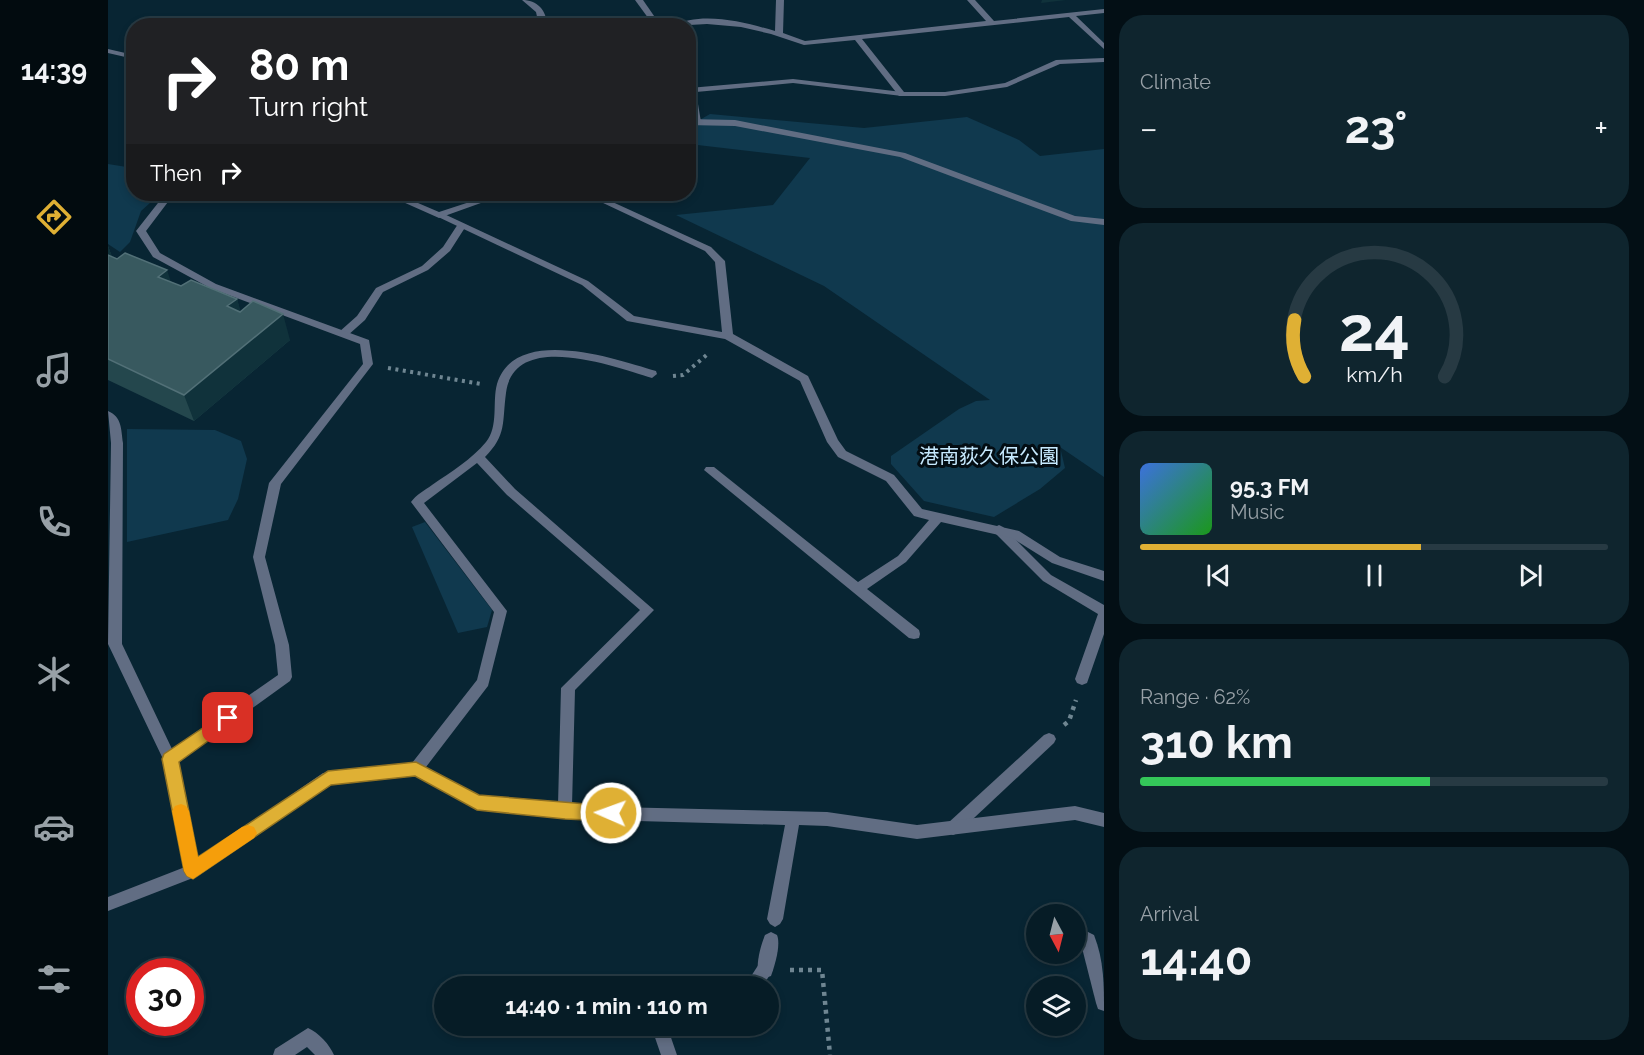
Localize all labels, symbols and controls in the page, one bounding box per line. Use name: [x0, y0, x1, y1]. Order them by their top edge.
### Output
text: 80 m: [249, 41, 349, 90]
icon: right: [150, 42, 228, 120]
text: 14:39: [21, 55, 87, 86]
text: Climate: [1140, 70, 1211, 94]
text: Turn right: [249, 91, 368, 122]
text: 23°: [1345, 101, 1407, 154]
text: −: [1140, 109, 1158, 148]
text: +: [1594, 109, 1608, 148]
icon: right: [214, 156, 247, 189]
text: Then: [150, 160, 202, 186]
icon: directions: [33, 196, 75, 238]
text: 24: [1339, 292, 1409, 366]
icon: music: [33, 349, 75, 391]
text: km/h: [1346, 362, 1402, 387]
park label: 港南荻久保公園: [919, 444, 1059, 468]
text: 95.3 FM: [1230, 474, 1309, 500]
text: Music: [1230, 500, 1284, 524]
icon: phone: [33, 501, 75, 543]
icon: previous: [1202, 559, 1235, 592]
icon: pause: [1358, 559, 1391, 592]
icon: next: [1514, 559, 1547, 592]
icon: climate: [33, 653, 75, 695]
text: Range · 62%: [1140, 685, 1250, 709]
pin: [202, 692, 253, 743]
icon: arrive: [211, 701, 244, 734]
text: 310 km: [1140, 716, 1293, 769]
position arrow: [579, 781, 643, 845]
icon: car: [33, 806, 75, 848]
text: Arrival: [1140, 902, 1199, 926]
north arrow: [1026, 904, 1086, 964]
map controls: [1026, 904, 1086, 1036]
text: 14:40: [1140, 933, 1252, 986]
icon: filters: [33, 958, 75, 1000]
speed limit sign: 30: [126, 958, 204, 1036]
button: layers: [1026, 976, 1086, 1036]
text: 14:40 · 1 min · 110 m: [505, 993, 708, 1019]

